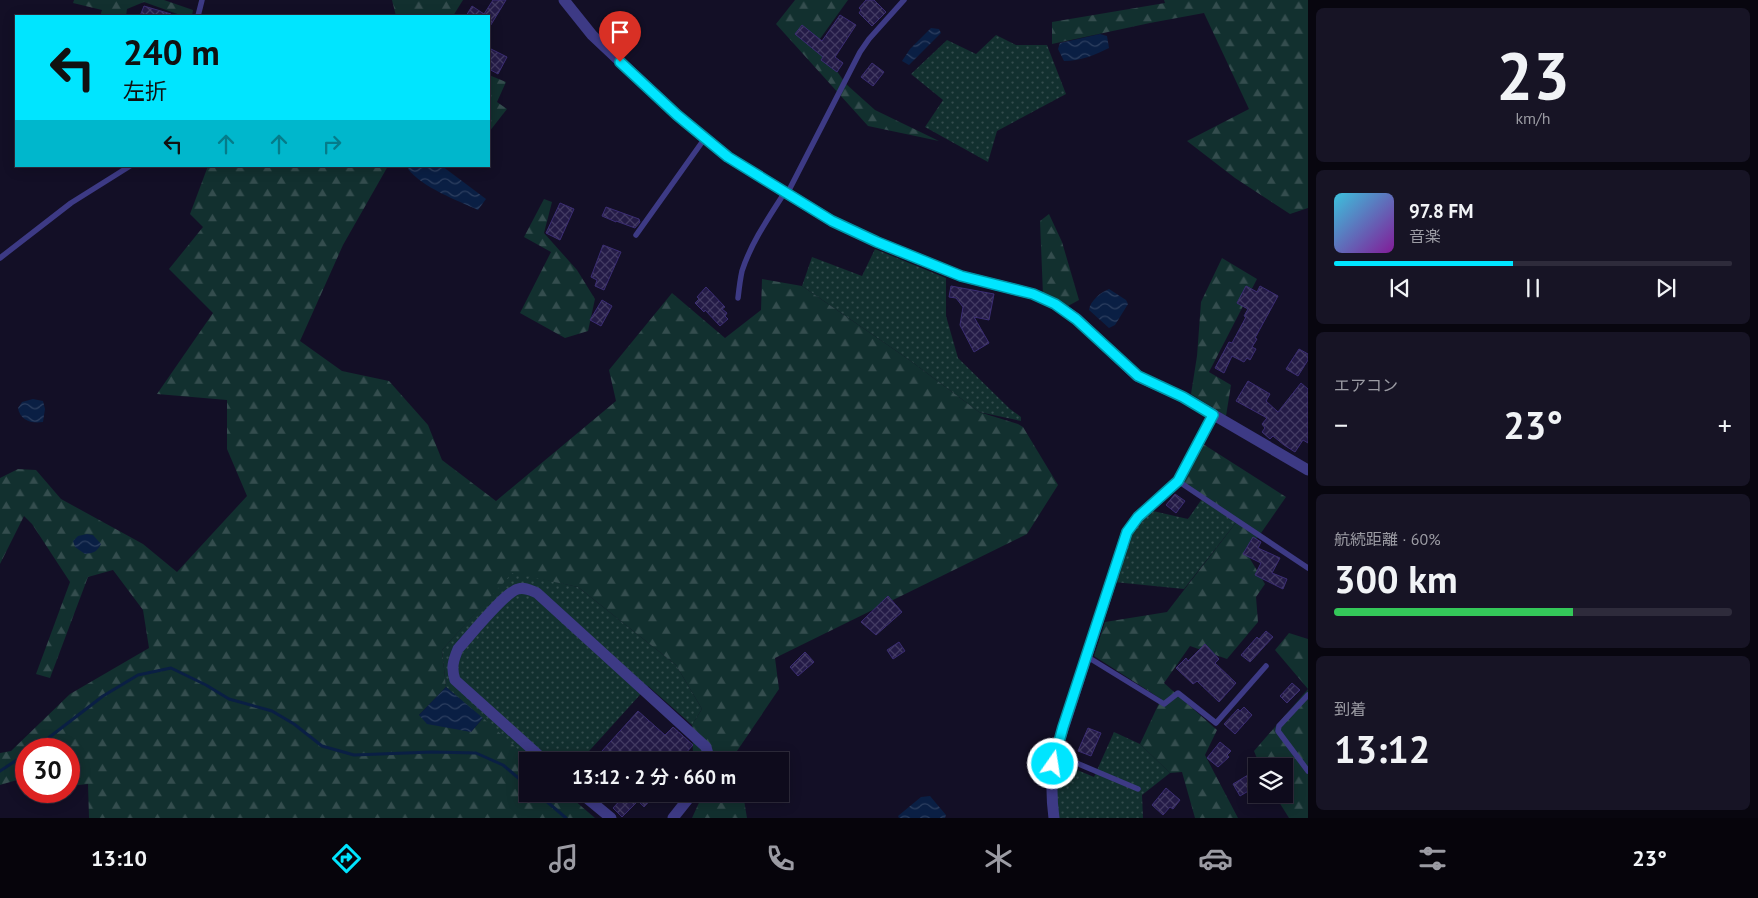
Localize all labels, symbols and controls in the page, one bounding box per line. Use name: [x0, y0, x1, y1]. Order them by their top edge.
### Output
pin: [599, 11, 641, 62]
icon: arrive: [606, 18, 634, 46]
text: 240 m: [123, 29, 220, 75]
text: 23: [1496, 33, 1570, 117]
icon: left: [40, 35, 105, 100]
text: 左折: [123, 77, 167, 105]
text: km/h: [1515, 108, 1551, 128]
icon: left: [159, 130, 187, 158]
icon: ahead: [212, 130, 240, 158]
icon: ahead: [265, 130, 293, 158]
icon: right: [318, 130, 346, 158]
text: 97.8 FM: [1409, 199, 1473, 223]
text: 音楽: [1409, 226, 1441, 246]
icon: previous: [1386, 274, 1414, 302]
icon: pause: [1519, 274, 1547, 302]
icon: next: [1652, 274, 1680, 302]
text: エアコン: [1334, 375, 1398, 395]
text: 23°: [1503, 400, 1563, 449]
text: −: [1334, 406, 1348, 443]
text: +: [1718, 406, 1732, 443]
text: 航続距離 · 60%: [1334, 529, 1441, 549]
text: 300 km: [1334, 554, 1458, 603]
text: 到着: [1334, 699, 1366, 719]
text: 13:12: [1334, 724, 1430, 773]
position arrow: [1026, 737, 1078, 789]
speed limit sign: 30: [15, 738, 80, 803]
map controls: [1248, 758, 1293, 803]
button: layers: [1248, 758, 1293, 803]
text: 13:12 · 2 分 · 660 m: [572, 765, 736, 789]
icon: directions: [329, 841, 364, 876]
icon: music: [546, 841, 581, 876]
icon: phone: [763, 841, 798, 876]
icon: climate: [981, 841, 1016, 876]
icon: car: [1198, 841, 1233, 876]
icon: filters: [1415, 841, 1450, 876]
text: 13:10: [91, 844, 147, 872]
text: 23°: [1632, 844, 1667, 872]

